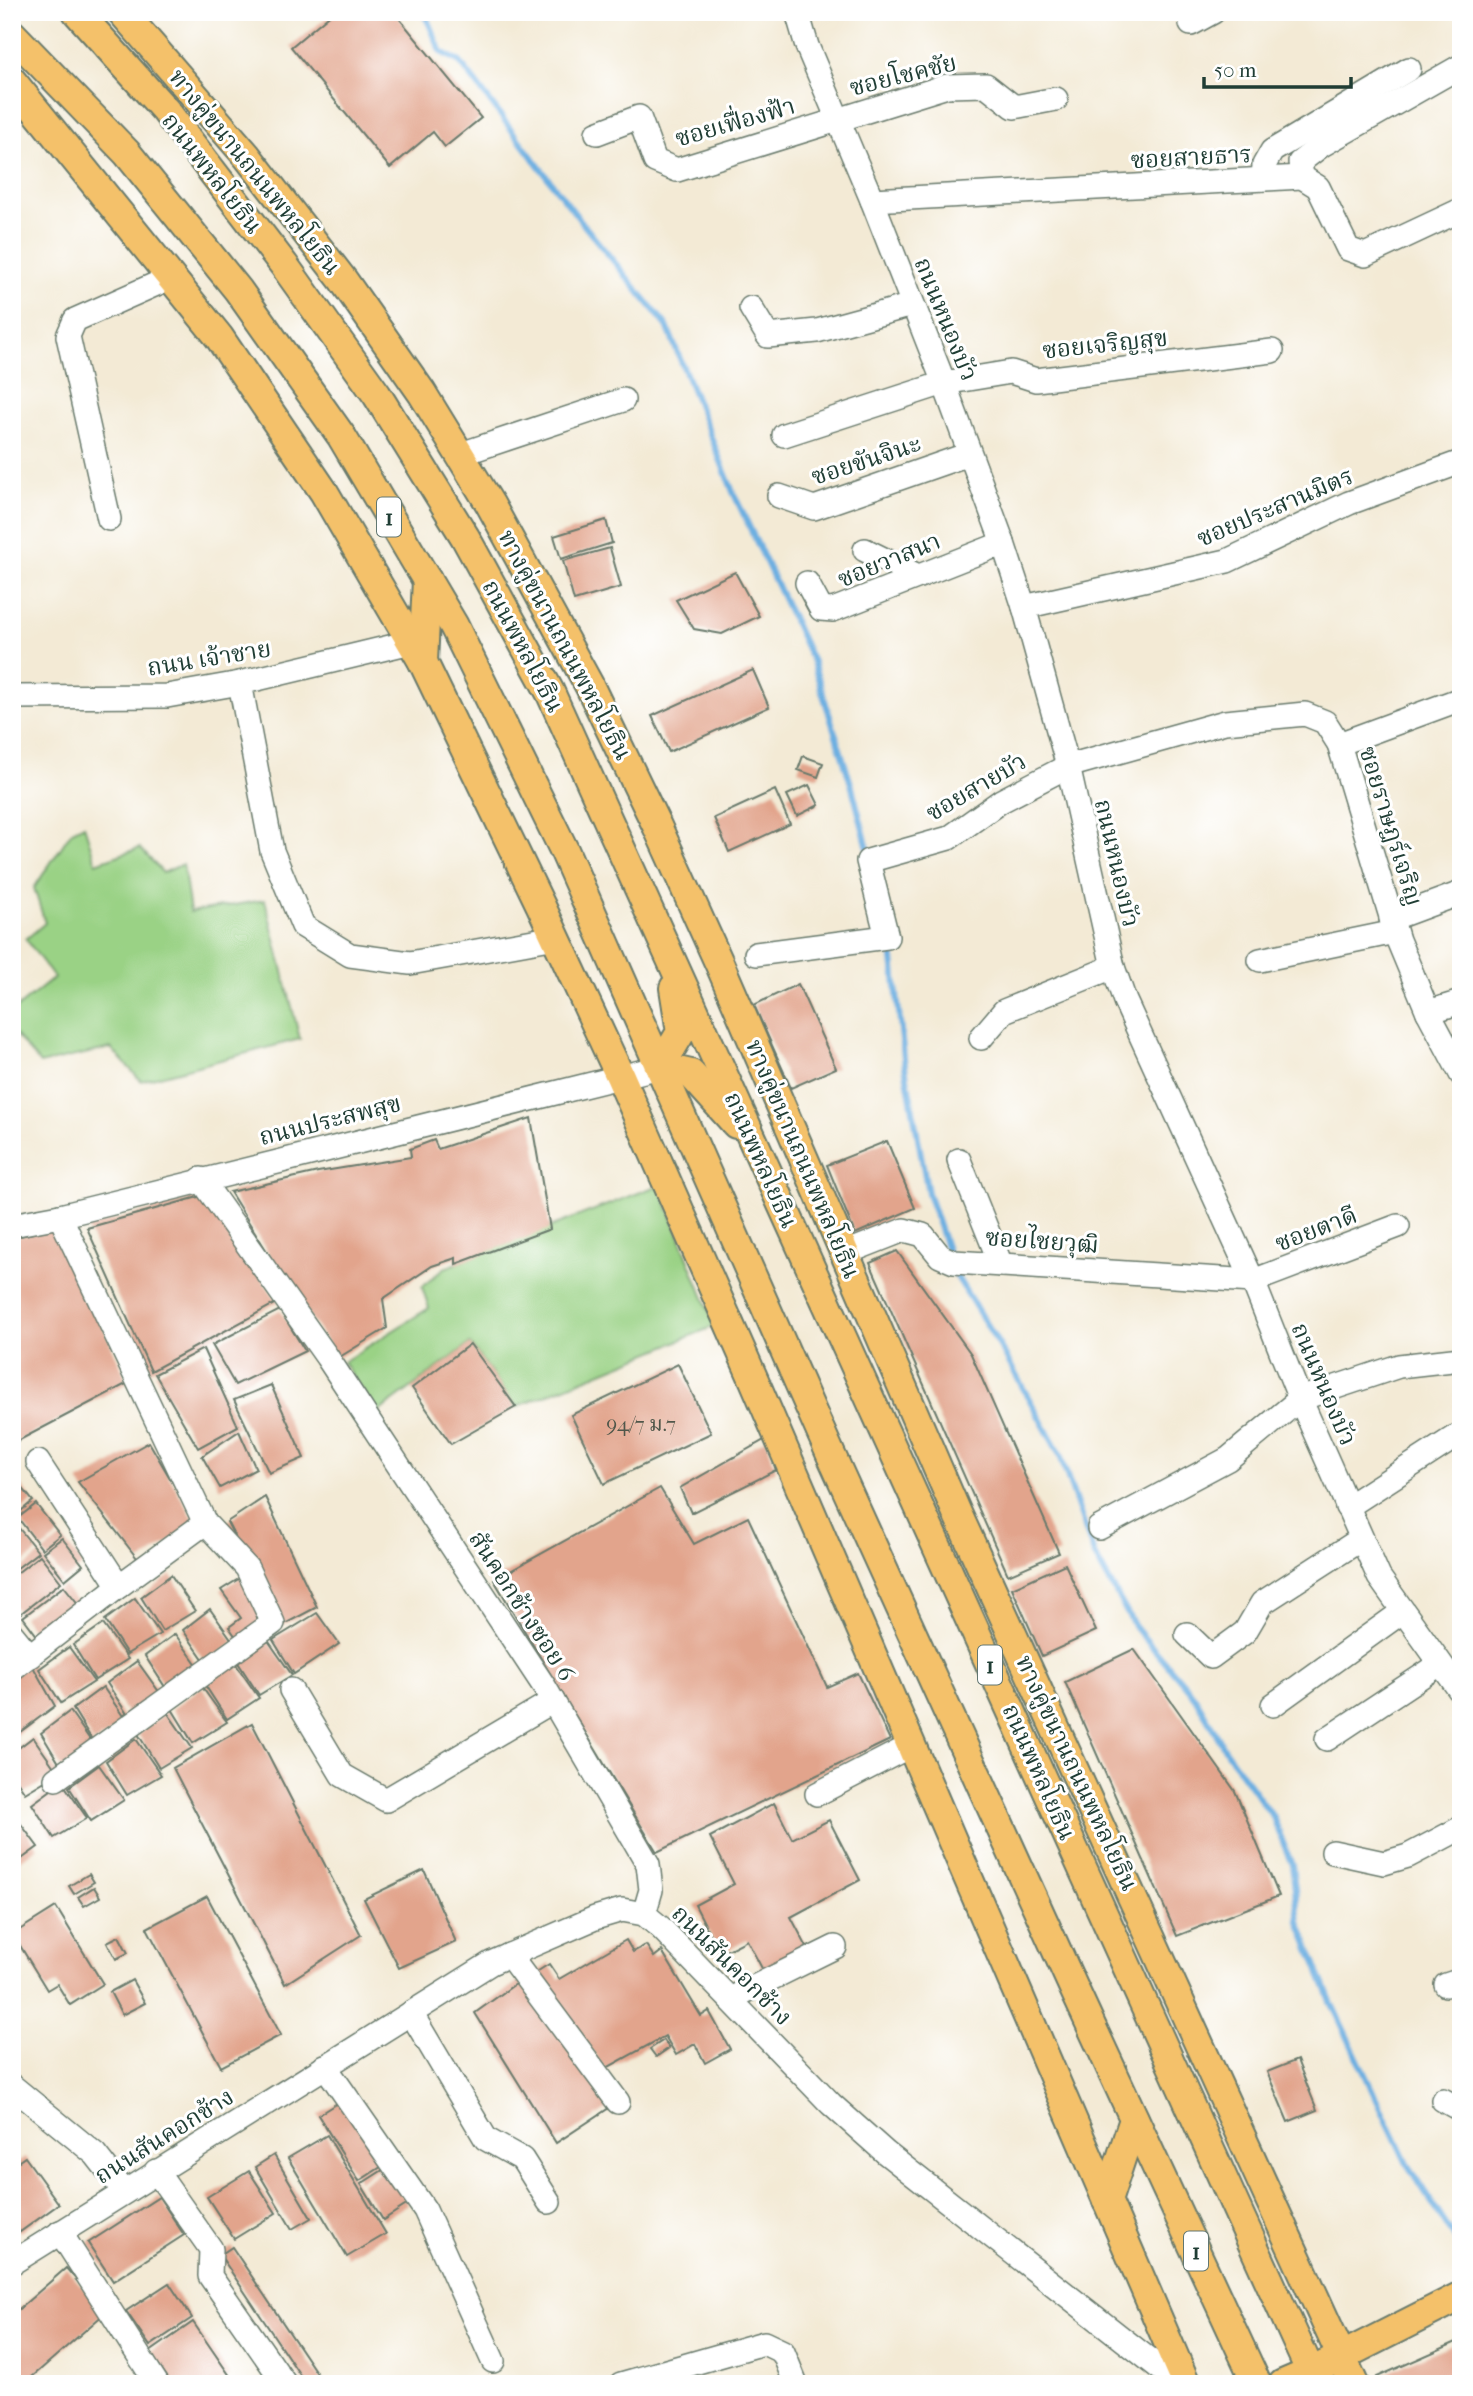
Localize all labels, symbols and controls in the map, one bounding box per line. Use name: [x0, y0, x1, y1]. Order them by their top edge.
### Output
street label: ซอยโชคชัย: [846, 44, 959, 102]
scale bar: [1204, 46, 1350, 90]
text: 50 m: [1214, 58, 1257, 82]
street label: ทางคู่ขนานถนนพหลโยธิน: [163, 63, 347, 281]
street label: ซอยเฟื่องฟ้า: [671, 88, 798, 152]
street label: ถนนพหลโยธิน: [156, 107, 268, 239]
street label: ซอยสายธาร: [1130, 140, 1252, 174]
street label: ถนนหนองบัว: [909, 253, 983, 385]
street label: ซอยเจริญสุข: [1041, 323, 1169, 366]
street label: ซอยขันจินะ: [808, 429, 924, 491]
street label: ซอยประสานมิตร: [1193, 462, 1357, 552]
road number: 1: [377, 498, 401, 537]
street label: ทางคู่ขนานถนนพหลโยธิน: [492, 525, 638, 765]
street label: ซอยวาสนา: [833, 527, 945, 593]
street label: ถนนพหลโยธิน: [476, 575, 570, 717]
street label: ถนน เจ้าชาย: [145, 634, 273, 682]
street label: ซอยราษฎร์เจริญ: [1353, 742, 1430, 909]
street label: ซอยสายบัว: [921, 747, 1031, 827]
street label: ถนนหนองบัว: [1089, 796, 1145, 930]
street label: ทางคู่ขนานถนนพหลโยธิน: [740, 1035, 866, 1283]
street label: ถนนพหลโยธิน: [718, 1087, 804, 1233]
street label: ถนนประสพสุข: [256, 1089, 404, 1152]
street label: ซอยตาดี: [1271, 1201, 1361, 1257]
street label: ซอยไชยวุฒิ: [984, 1219, 1100, 1260]
street label: ถนนหนองบัว: [1286, 1318, 1362, 1450]
house number: 94/7 ม.7: [606, 1412, 676, 1436]
street label: สันคอกช้างซอย 6: [463, 1526, 581, 1687]
road number: 1: [978, 1646, 1002, 1684]
street label: ทางคู่ขนานถนนพหลโยธิน: [1009, 1649, 1148, 1896]
street label: ถนนพหลโยธิน: [997, 1698, 1085, 1844]
street label: ถนนสันคอกช้าง: [666, 1899, 798, 2031]
street label: ถนนสันคอกช้าง: [89, 2082, 239, 2190]
road number: 1: [1184, 2232, 1208, 2270]

